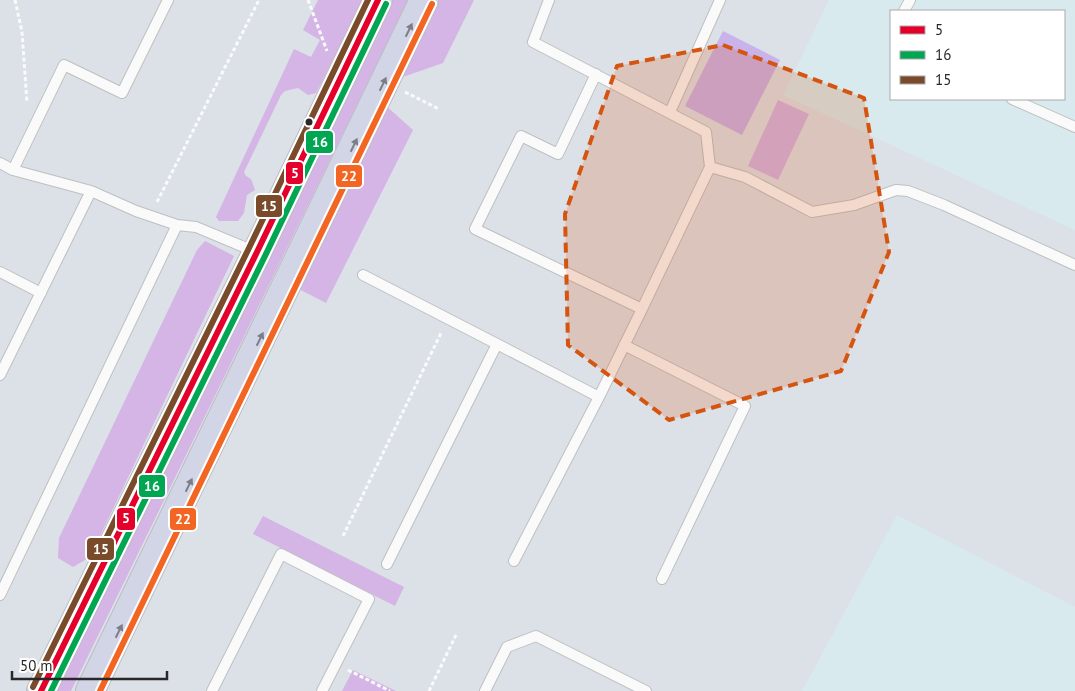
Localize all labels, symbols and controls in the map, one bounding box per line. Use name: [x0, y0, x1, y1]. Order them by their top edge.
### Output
legend: [890, 10, 1065, 100]
text: 5: [935, 20, 943, 39]
one-way arrow: [406, 23, 414, 37]
text: 16: [935, 45, 951, 64]
text: 15: [935, 70, 951, 89]
one-way arrow: [379, 77, 387, 92]
unlabelled marker: [304, 117, 314, 127]
line badge: 16: [305, 130, 334, 154]
text: 16: [312, 133, 328, 151]
one-way arrow: [350, 138, 358, 152]
line badge: 5: [285, 161, 304, 185]
text: 5: [291, 164, 299, 182]
line badge: 22: [335, 164, 363, 188]
text: 22: [341, 167, 357, 185]
line badge: 15: [255, 194, 283, 218]
text: 15: [261, 197, 277, 215]
one-way arrow: [256, 332, 264, 346]
line badge: 16: [138, 474, 166, 498]
text: 16: [144, 477, 160, 495]
one-way arrow: [186, 478, 194, 492]
line badge: 5: [116, 507, 136, 531]
line badge: 22: [169, 507, 197, 531]
text: 5: [122, 509, 130, 527]
text: 22: [175, 510, 191, 528]
line badge: 15: [86, 537, 115, 561]
text: 15: [93, 540, 109, 558]
one-way arrow: [115, 624, 123, 638]
scale bar: [12, 648, 168, 680]
text: 50 m: [20, 656, 53, 675]

